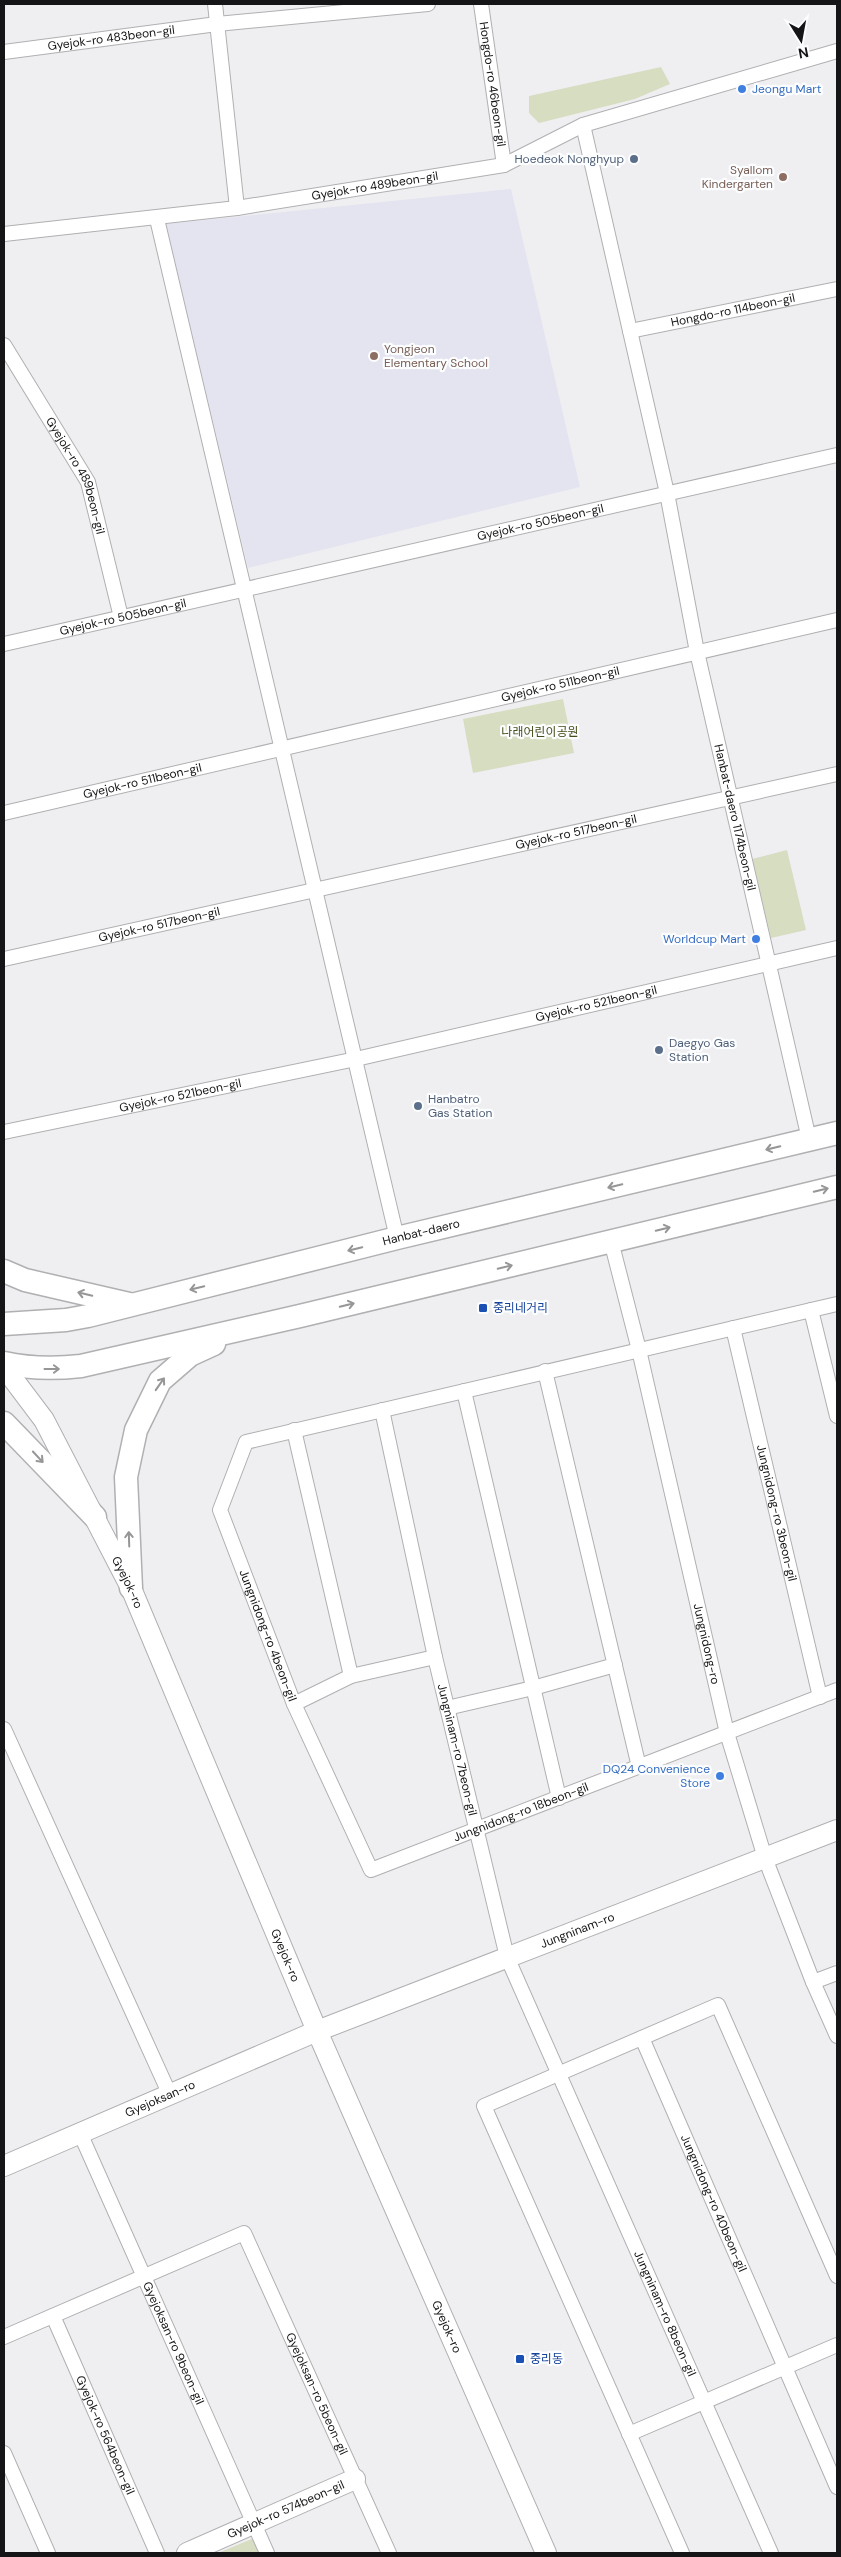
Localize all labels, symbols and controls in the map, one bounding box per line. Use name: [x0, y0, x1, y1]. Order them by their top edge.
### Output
north arrow: [776, 15, 826, 65]
street label: Hongdo-ro 46beon-gil: [476, 21, 509, 148]
street label: Gyejok-ro 483beon-gil: [47, 22, 176, 54]
text: N: [797, 43, 810, 63]
place label: Jeongu Mart: [752, 81, 822, 97]
marker: Jeongu Mart: [736, 83, 748, 95]
place label: Hoedeok Nonghyup: [514, 151, 624, 167]
marker: Hoedeok Nonghyup: [628, 153, 640, 165]
place label: Syallom Kindergarten: [702, 162, 773, 192]
street label: Gyejok-ro 489beon-gil: [310, 168, 439, 204]
marker: Syallom Kindergarten: [777, 171, 789, 183]
street label: Hongdo-ro 114beon-gil: [669, 290, 796, 331]
place label: Yongjeon Elementary School: [384, 341, 488, 371]
marker: Yongjeon Elementary School: [368, 350, 380, 362]
street label: Gyejok-ro 489beon-gil: [42, 414, 108, 536]
street label: Gyejok-ro 505beon-gil: [476, 500, 605, 544]
street label: Gyejok-ro 505beon-gil: [58, 595, 188, 639]
street label: Gyejok-ro 511beon-gil: [499, 663, 621, 706]
park label: 나래어린이공원: [501, 724, 579, 740]
street label: Hanbat-daero 1174beon-gil: [710, 743, 760, 892]
street label: Gyejok-ro 511beon-gil: [82, 759, 203, 802]
street label: Gyejok-ro 517beon-gil: [514, 811, 638, 853]
street label: Gyejok-ro 517beon-gil: [97, 903, 221, 946]
place label: Worldcup Mart: [663, 931, 746, 947]
marker: Worldcup Mart: [750, 933, 762, 945]
street label: Gyejok-ro 521beon-gil: [534, 982, 658, 1025]
place label: Daegyo Gas Station: [669, 1035, 735, 1065]
marker: Daegyo Gas Station: [653, 1044, 665, 1056]
street label: Gyejok-ro 521beon-gil: [118, 1075, 243, 1116]
place label: Hanbatro Gas Station: [428, 1091, 493, 1121]
marker: Hanbatro Gas Station: [412, 1100, 424, 1112]
one-way arrow: [765, 1144, 781, 1153]
one-way arrow: [607, 1182, 623, 1191]
one-way arrow: [812, 1185, 828, 1195]
street label: Hanbat-daero: [381, 1215, 461, 1249]
one-way arrow: [655, 1224, 671, 1233]
one-way arrow: [347, 1245, 363, 1254]
one-way arrow: [497, 1262, 513, 1271]
one-way arrow: [190, 1284, 206, 1294]
one-way arrow: [77, 1289, 93, 1298]
one-way arrow: [339, 1300, 355, 1309]
place label: 중리네거리: [493, 1300, 548, 1316]
marker: 중리네거리: [477, 1302, 489, 1314]
one-way arrow: [44, 1364, 60, 1374]
one-way arrow: [155, 1377, 165, 1391]
street label: Jungnidong-ro 3beon-gil: [753, 1443, 800, 1583]
one-way arrow: [32, 1451, 44, 1463]
one-way arrow: [125, 1531, 134, 1547]
street label: Gyejok-ro: [108, 1554, 147, 1611]
street label: Jungnidong-ro 4beon-gil: [235, 1567, 300, 1704]
street label: Jungnidong-ro: [689, 1602, 724, 1686]
street label: Jungninam-ro 7beon-gil: [434, 1682, 481, 1817]
place label: DQ24 Convenience Store: [603, 1761, 710, 1791]
marker: DQ24 Convenience Store: [714, 1770, 726, 1782]
street label: Jungnidong-ro 18beon-gil: [451, 1779, 591, 1845]
street label: Jungninam-ro: [538, 1909, 617, 1952]
street label: Gyejok-ro: [267, 1926, 303, 1984]
street label: Gyejoksan-ro: [122, 2076, 198, 2121]
street label: Jungnidong-ro 40beon-gil: [677, 2132, 751, 2274]
street label: Jungninam-ro 8beon-gil: [630, 2248, 700, 2379]
street label: Gyejoksan-ro 9beon-gil: [139, 2279, 208, 2407]
street label: Gyejok-ro: [428, 2298, 465, 2356]
street label: Gyejoksan-ro 5beon-gil: [282, 2330, 352, 2457]
place label: 중리동: [530, 2351, 563, 2367]
marker: 중리동: [514, 2353, 526, 2365]
street label: Gyejok-ro 564beon-gil: [72, 2373, 138, 2497]
street label: Gyejok-ro 574beon-gil: [225, 2477, 347, 2542]

